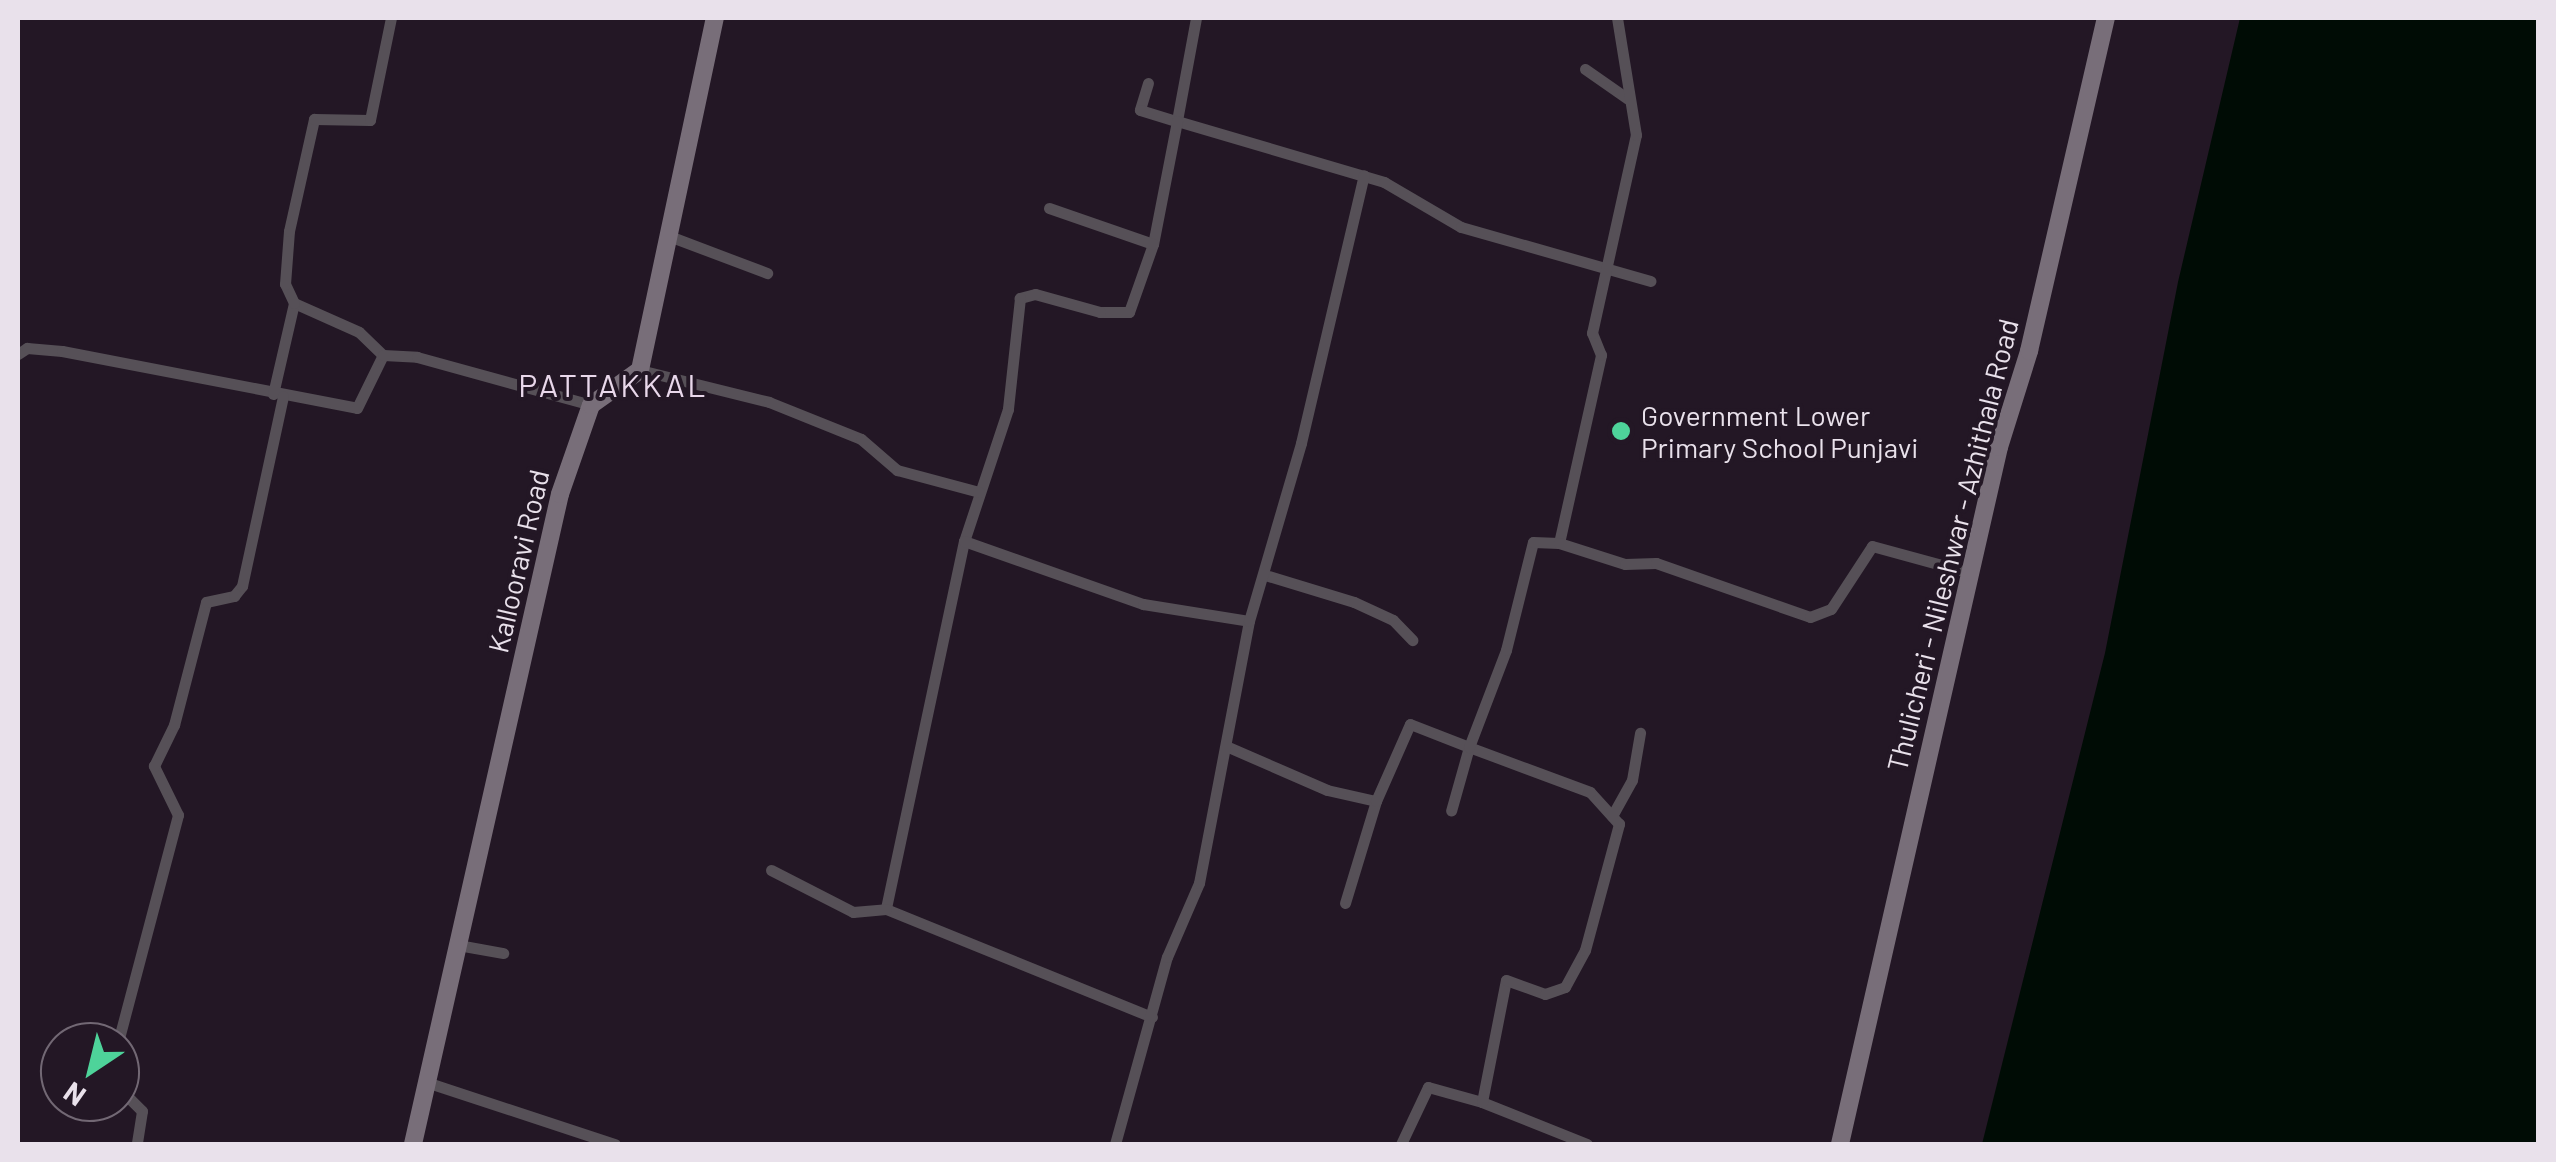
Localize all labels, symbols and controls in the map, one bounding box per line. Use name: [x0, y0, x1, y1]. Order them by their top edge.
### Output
street label: Thulicheri - Nileshwar - Azhithala Road: [1879, 315, 2025, 775]
district label: PATTAKKAL: [518, 365, 708, 403]
place label: Government Lower Primary School Punjavi: [1641, 398, 1918, 464]
marker: Government Lower Primary School Punjavi: [1610, 420, 1632, 442]
street label: Kallooravi Road: [481, 466, 555, 656]
north arrow: [40, 1022, 140, 1122]
text: N: [57, 1076, 91, 1114]

